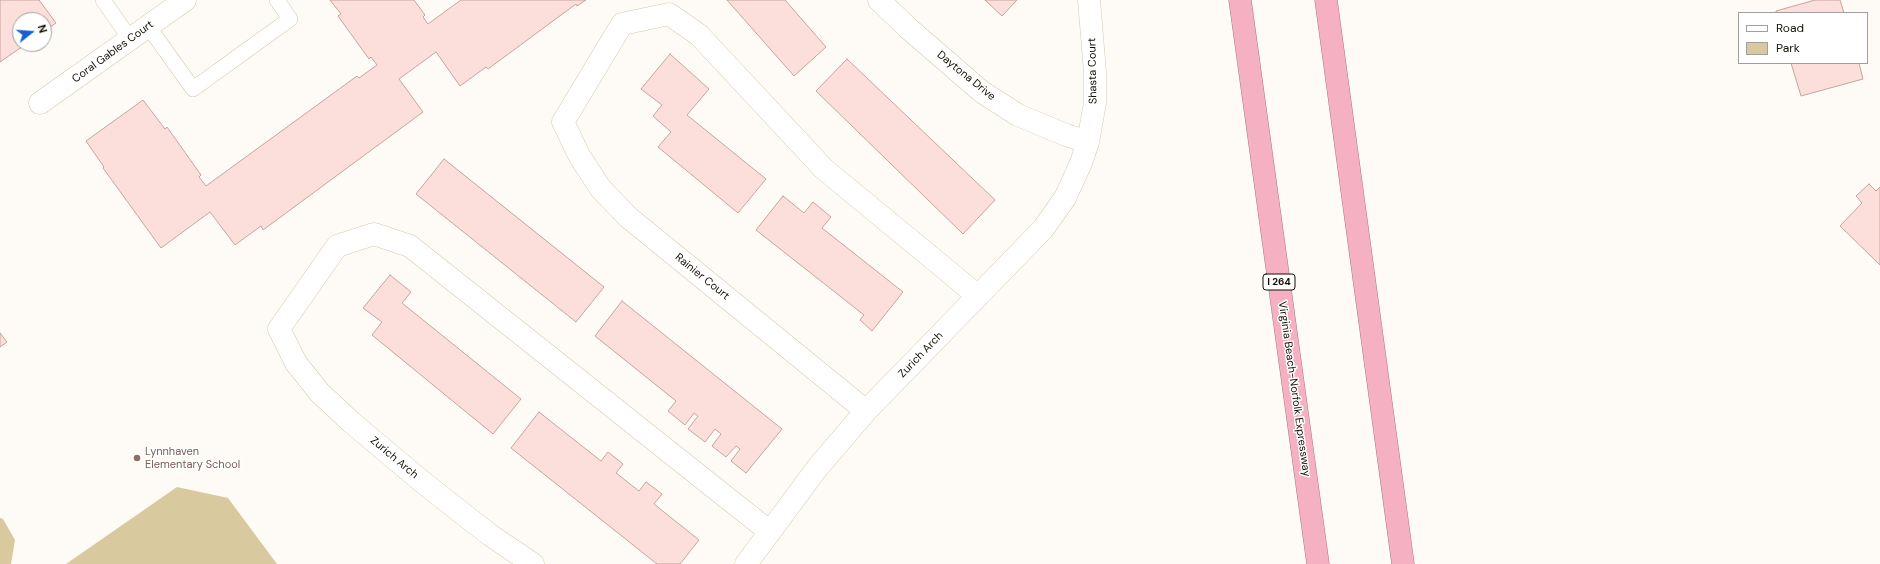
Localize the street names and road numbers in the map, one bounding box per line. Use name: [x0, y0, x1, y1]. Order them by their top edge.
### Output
street label: Coral Gables Court: [70, 18, 156, 86]
street label: Shasta Court: [1086, 38, 1100, 104]
street label: Daytona Drive: [934, 48, 998, 104]
street label: Rainier Court: [672, 251, 732, 303]
road number: I 264: [1263, 274, 1295, 290]
street label: Virginia Beach-Norfolk Expressway: [1275, 301, 1313, 477]
street label: Zurich Arch: [896, 329, 946, 381]
street label: Zurich Arch: [367, 434, 421, 482]

